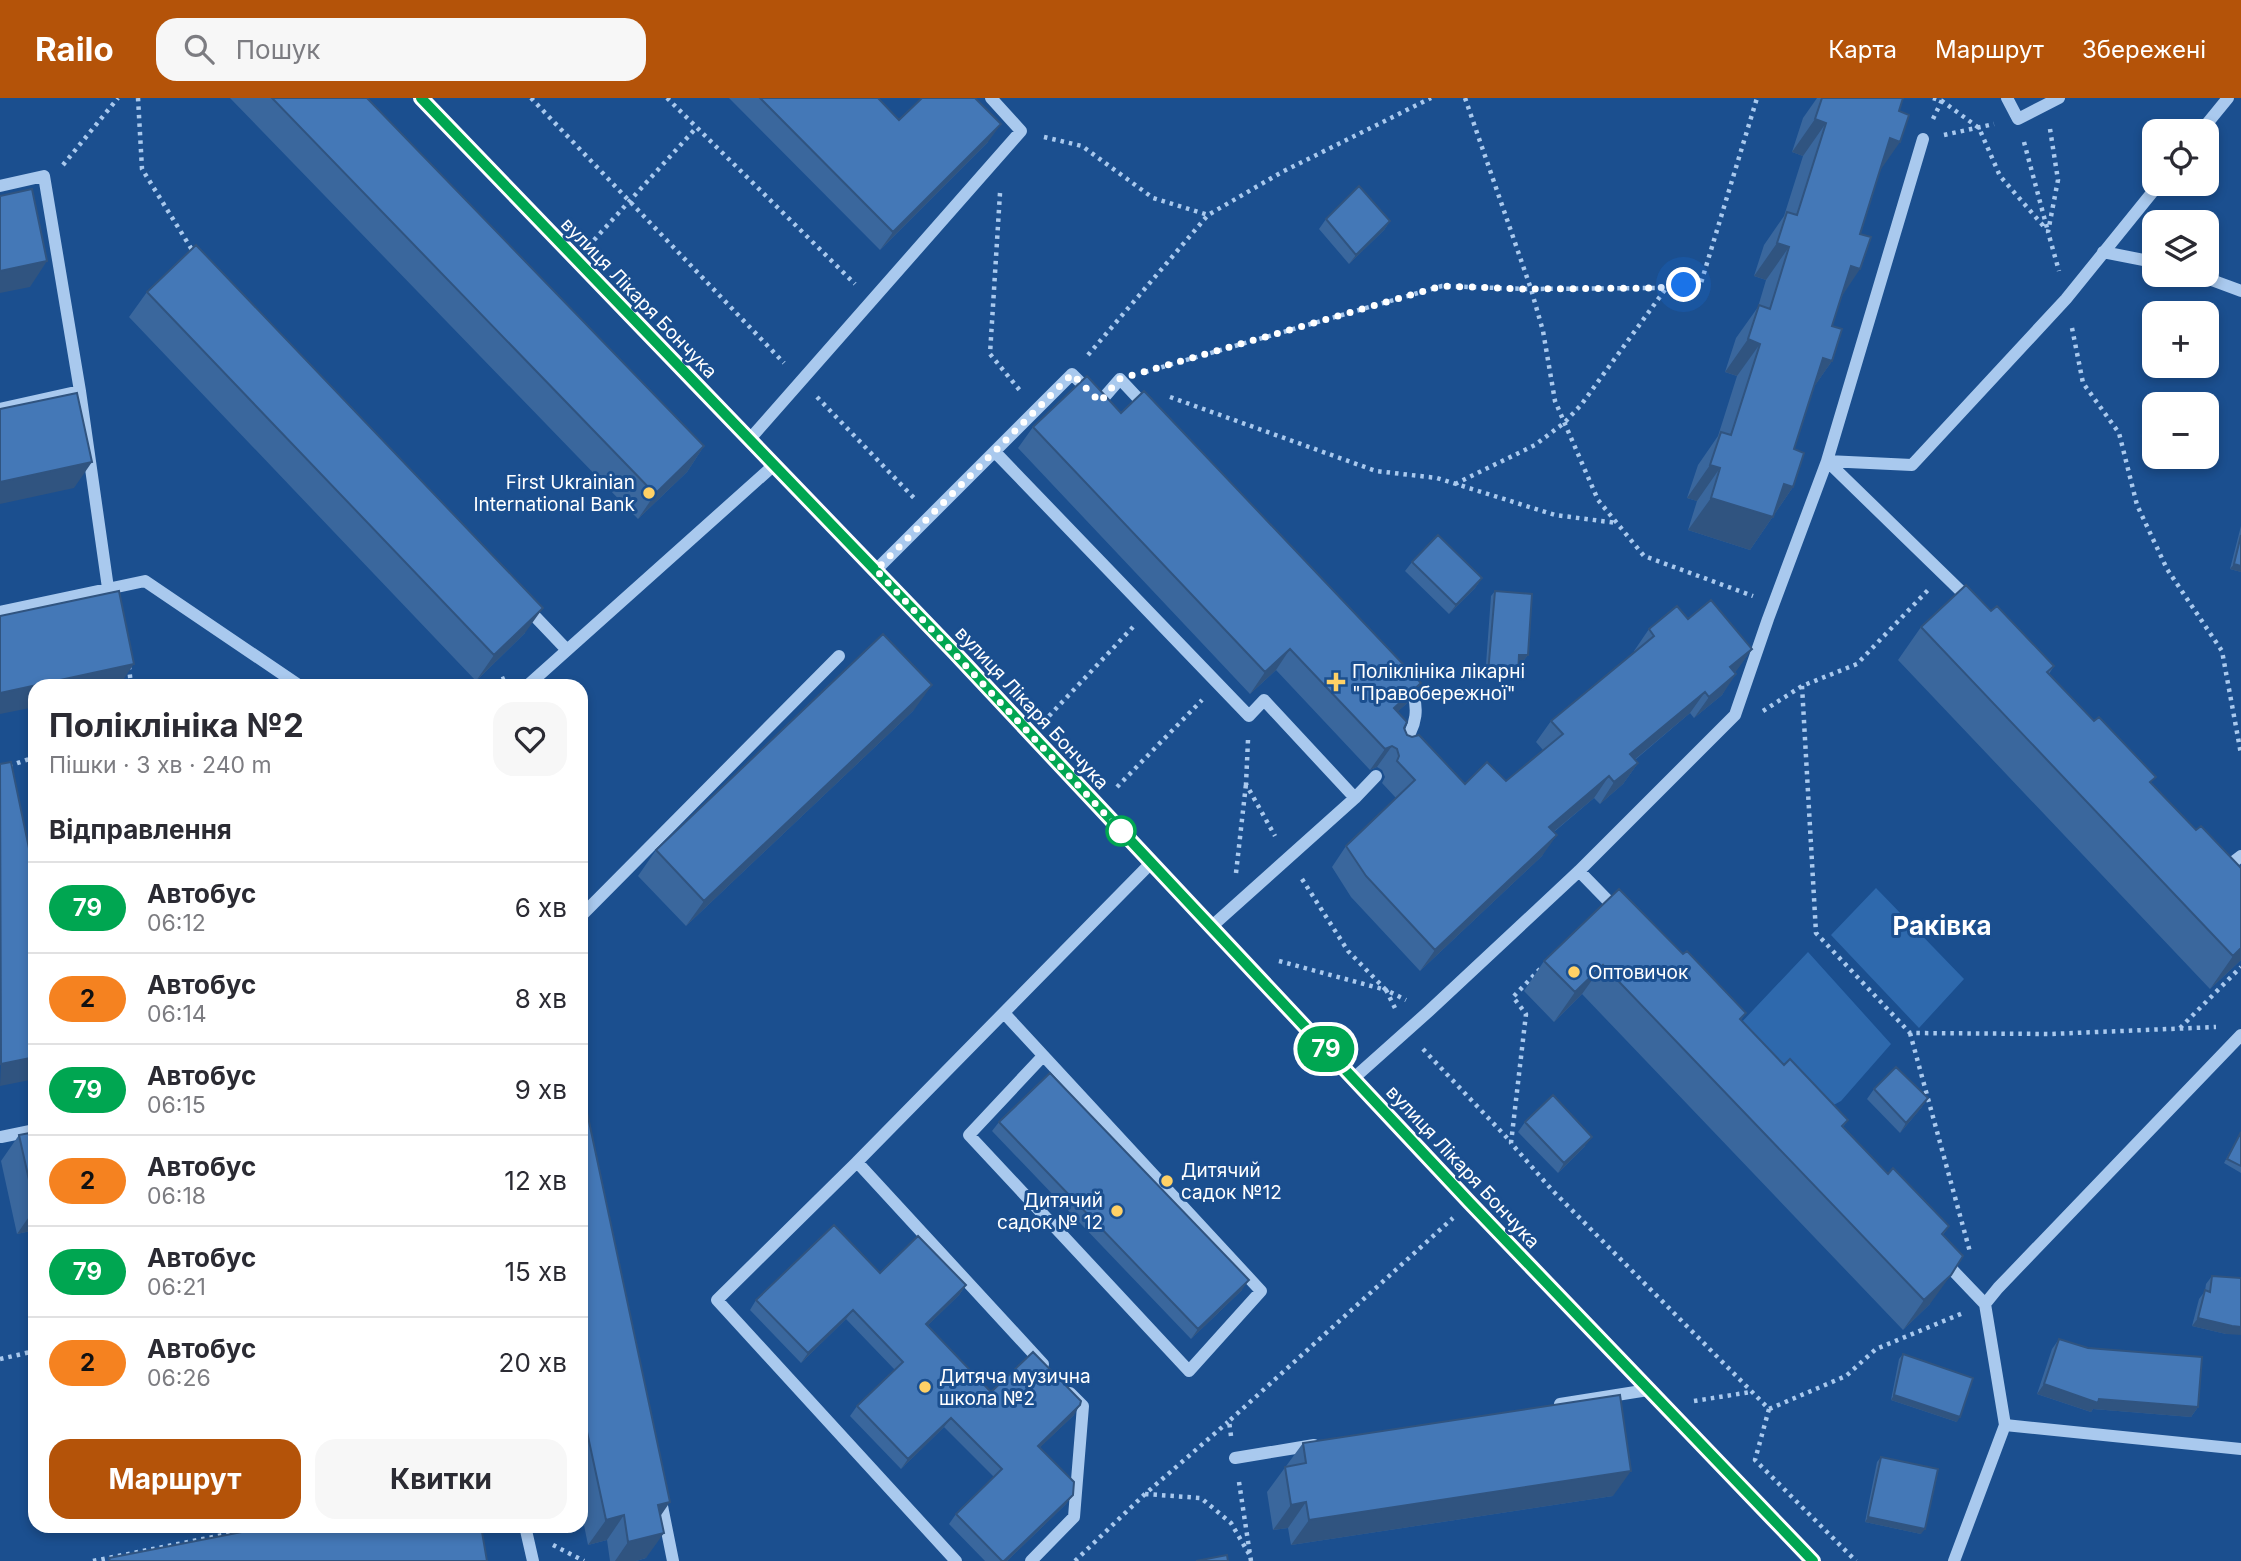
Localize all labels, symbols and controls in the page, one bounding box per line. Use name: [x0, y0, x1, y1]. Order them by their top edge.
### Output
search box: [156, 18, 646, 81]
text: Railo: [35, 29, 114, 69]
icon: search: [180, 30, 218, 68]
text: Пошук: [236, 34, 320, 65]
text: Карта: [1828, 35, 1897, 64]
text: Маршрут: [1935, 35, 2044, 64]
text: Збережені: [2082, 35, 2206, 64]
map controls: [2142, 119, 2219, 469]
button: locate: [2142, 119, 2219, 196]
button: layers: [2142, 210, 2219, 287]
street label: вулиця Лікаря Бончука: [556, 213, 722, 383]
your location: [1666, 267, 1701, 302]
button: +: [2142, 301, 2219, 378]
button: −: [2142, 392, 2219, 469]
place label: First Ukrainian International Bank: [473, 471, 636, 516]
marker: First Ukrainian International Bank: [641, 485, 657, 501]
street label: вулиця Лікаря Бончука: [950, 622, 1114, 794]
place label: Поліклініка лікарні "Правобережної": [1352, 660, 1525, 705]
marker: Поліклініка лікарні "Правобережної": [1326, 672, 1346, 692]
button: heart: [493, 702, 567, 776]
text: Поліклініка №2: [49, 705, 304, 745]
text: Пішки · 3 хв · 240 m: [49, 751, 272, 779]
text: Відправлення: [49, 814, 232, 845]
unlabelled marker: [1106, 816, 1136, 846]
text: Автобус: [147, 878, 256, 909]
text: 6 хв: [515, 892, 567, 923]
text: 79: [73, 893, 102, 922]
text: 06:12: [147, 909, 206, 937]
district label: Раківка: [1892, 910, 1992, 941]
place label: Оптовичок: [1588, 961, 1689, 984]
marker: Оптовичок: [1566, 964, 1582, 980]
text: Автобус: [147, 969, 256, 1000]
text: 8 хв: [515, 983, 567, 1014]
text: 2: [80, 984, 95, 1013]
text: 06:14: [147, 1000, 207, 1028]
line badge: 79: [1294, 1026, 1358, 1072]
text: 79: [1311, 1034, 1341, 1063]
text: Автобус: [147, 1060, 256, 1091]
text: 9 хв: [515, 1074, 567, 1105]
text: 79: [73, 1075, 102, 1104]
street label: вулиця Лікаря Бончука: [1381, 1081, 1545, 1253]
text: 06:15: [147, 1091, 206, 1119]
text: Автобус: [147, 1151, 256, 1182]
place label: Дитячий садок №12: [1181, 1159, 1282, 1204]
text: 12 хв: [504, 1165, 567, 1196]
text: 2: [80, 1166, 95, 1195]
marker: Дитячий садок №12: [1159, 1173, 1175, 1189]
text: 06:18: [147, 1182, 206, 1210]
place label: Дитячий садок № 12: [997, 1189, 1103, 1234]
marker: Дитячий садок № 12: [1109, 1203, 1125, 1219]
text: Автобус: [147, 1242, 256, 1273]
text: 15 хв: [504, 1256, 567, 1287]
text: 79: [73, 1257, 102, 1286]
text: 06:21: [147, 1273, 206, 1301]
text: Автобус: [147, 1333, 256, 1364]
text: 20 хв: [499, 1347, 567, 1378]
text: 2: [80, 1348, 95, 1377]
text: 06:26: [147, 1364, 211, 1392]
place label: Дитяча музична школа №2: [939, 1365, 1091, 1410]
marker: Дитяча музична школа №2: [917, 1379, 933, 1395]
button: Маршрут: [49, 1439, 301, 1519]
button: Квитки: [315, 1439, 567, 1519]

